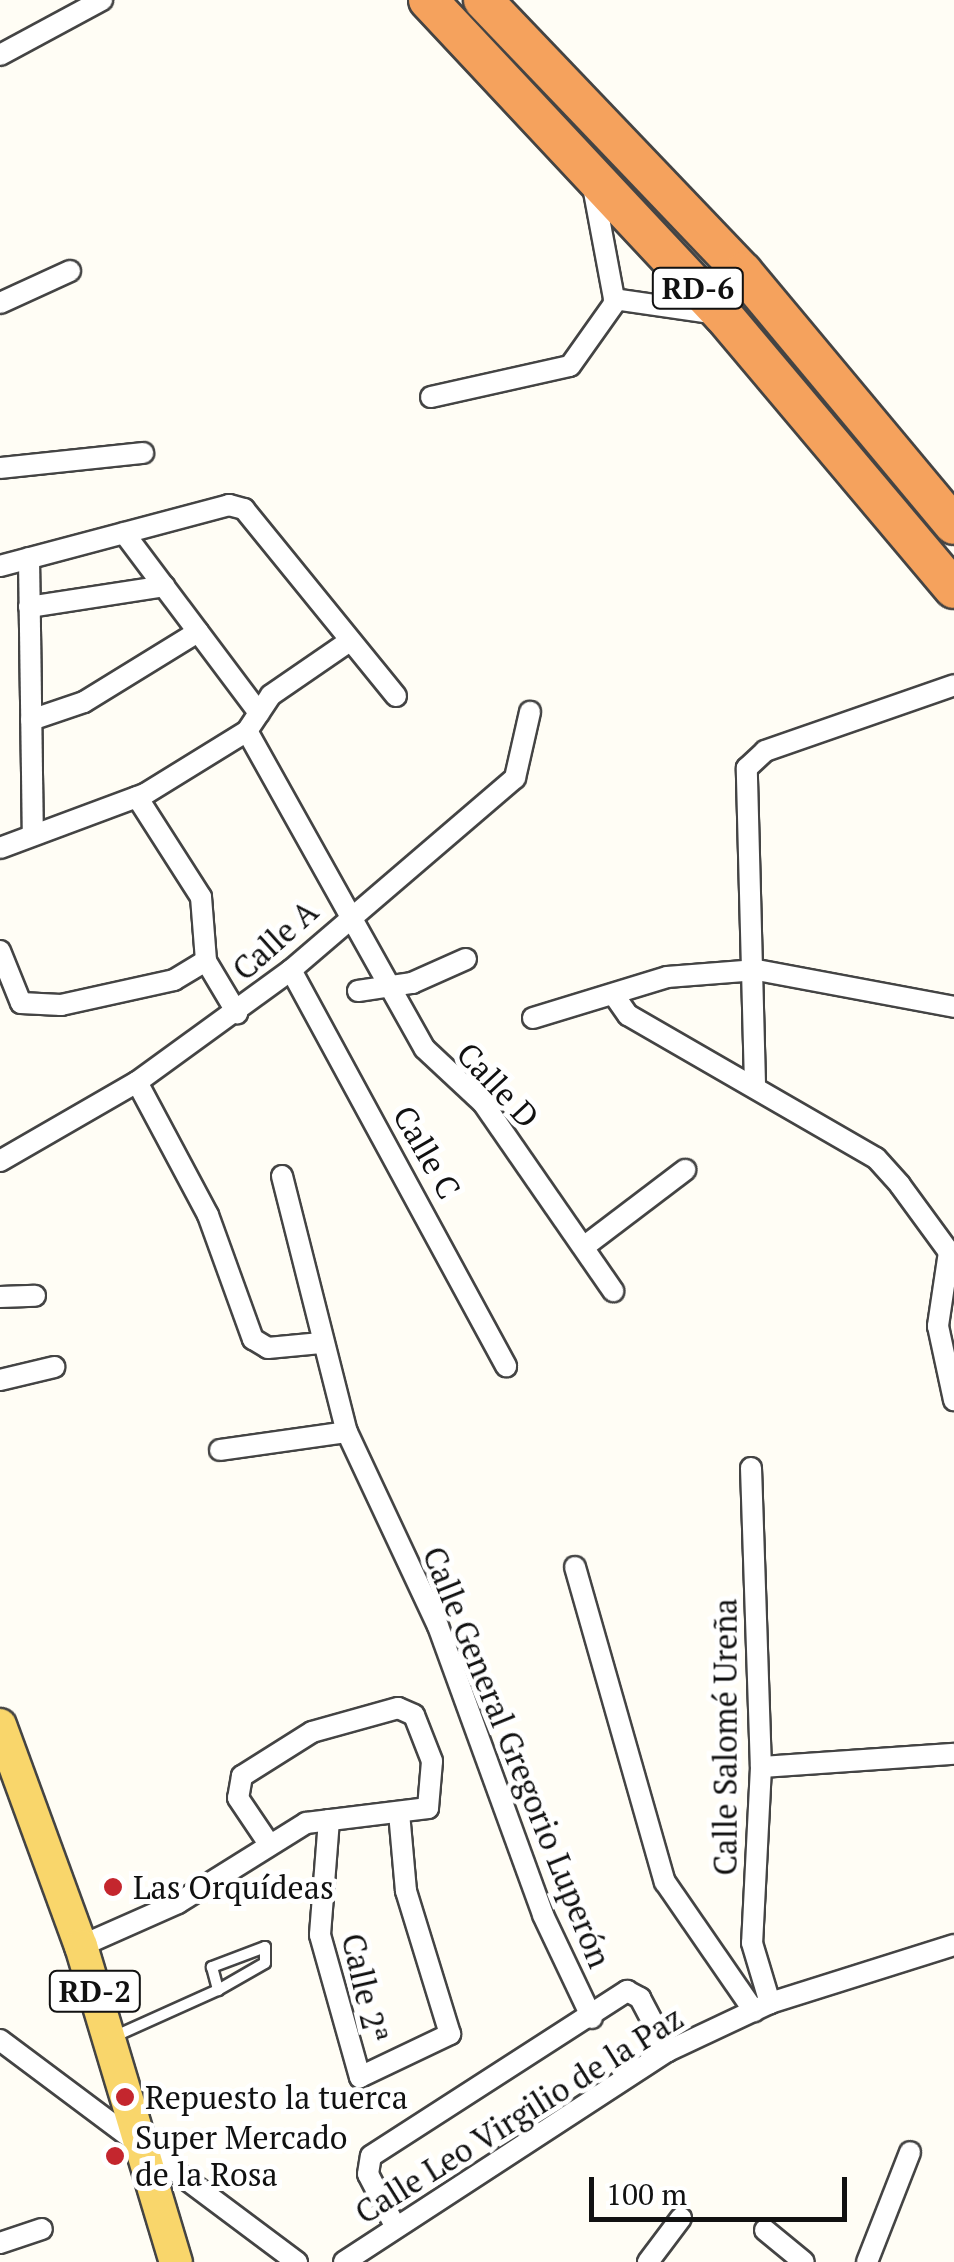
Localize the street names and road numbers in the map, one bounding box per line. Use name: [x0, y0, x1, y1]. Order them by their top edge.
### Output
road number: RD-6: [650, 263, 746, 313]
street label: Calle A: [224, 892, 326, 988]
street label: Calle D: [449, 1034, 547, 1136]
street label: Calle C: [385, 1099, 469, 1205]
street label: Calle General Gregorio Luperón: [415, 1541, 619, 1973]
street label: Calle Salomé Ureña: [706, 1598, 744, 1876]
street label: Calle 2ª: [334, 1930, 396, 2046]
road number: RD-2: [48, 1966, 142, 2016]
street label: Calle Leo Virgilio de la Paz: [348, 1998, 690, 2232]

